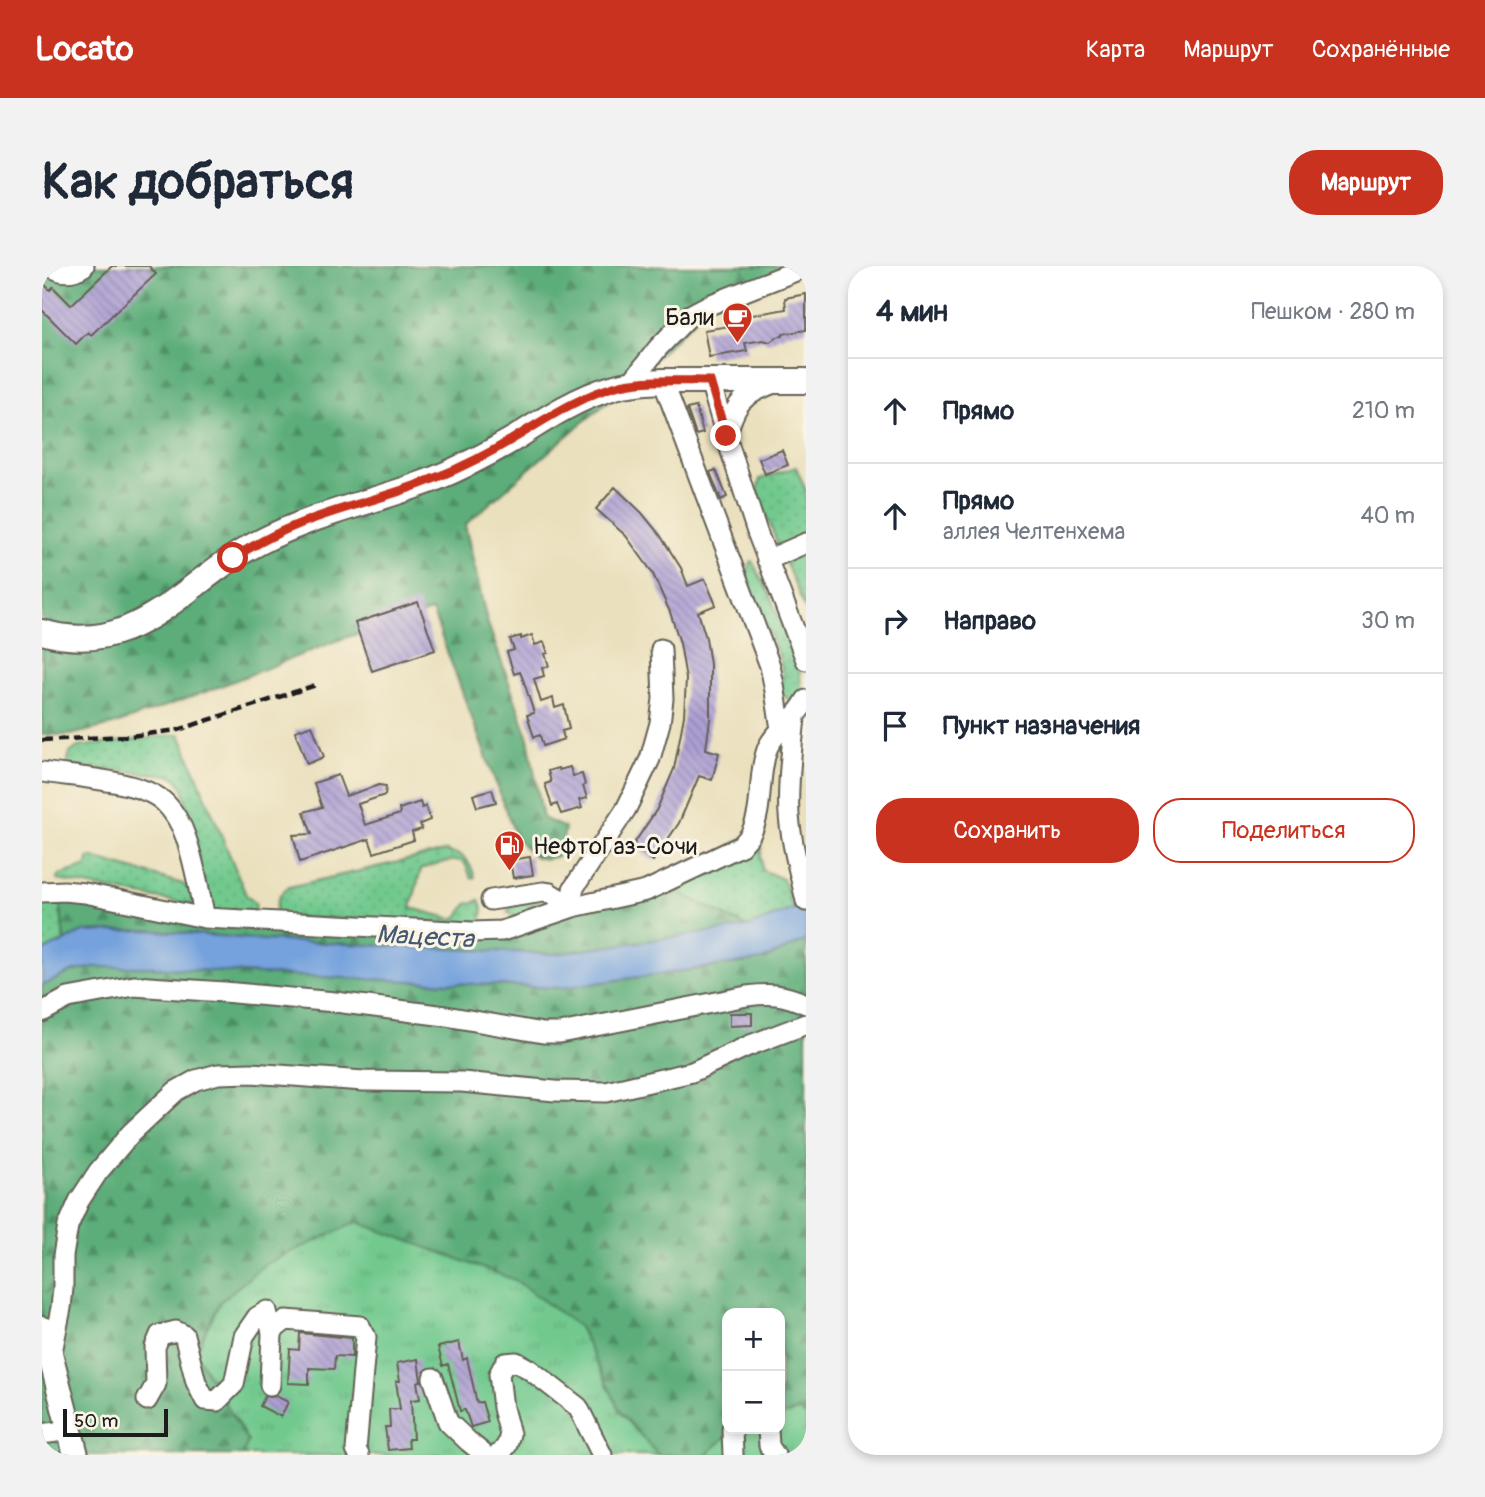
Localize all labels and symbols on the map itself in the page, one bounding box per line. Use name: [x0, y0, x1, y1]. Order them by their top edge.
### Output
cafe icon: Бали: [720, 300, 754, 344]
place label: Бали: [665, 303, 714, 332]
route end: [710, 420, 741, 451]
route start: [217, 542, 248, 573]
fuel station icon: НефтоГаз-Сочи: [493, 829, 527, 873]
place label: НефтоГаз-Сочи: [533, 832, 697, 861]
water label: Мацеста: [375, 918, 477, 956]
scale bar: [63, 1406, 168, 1438]

